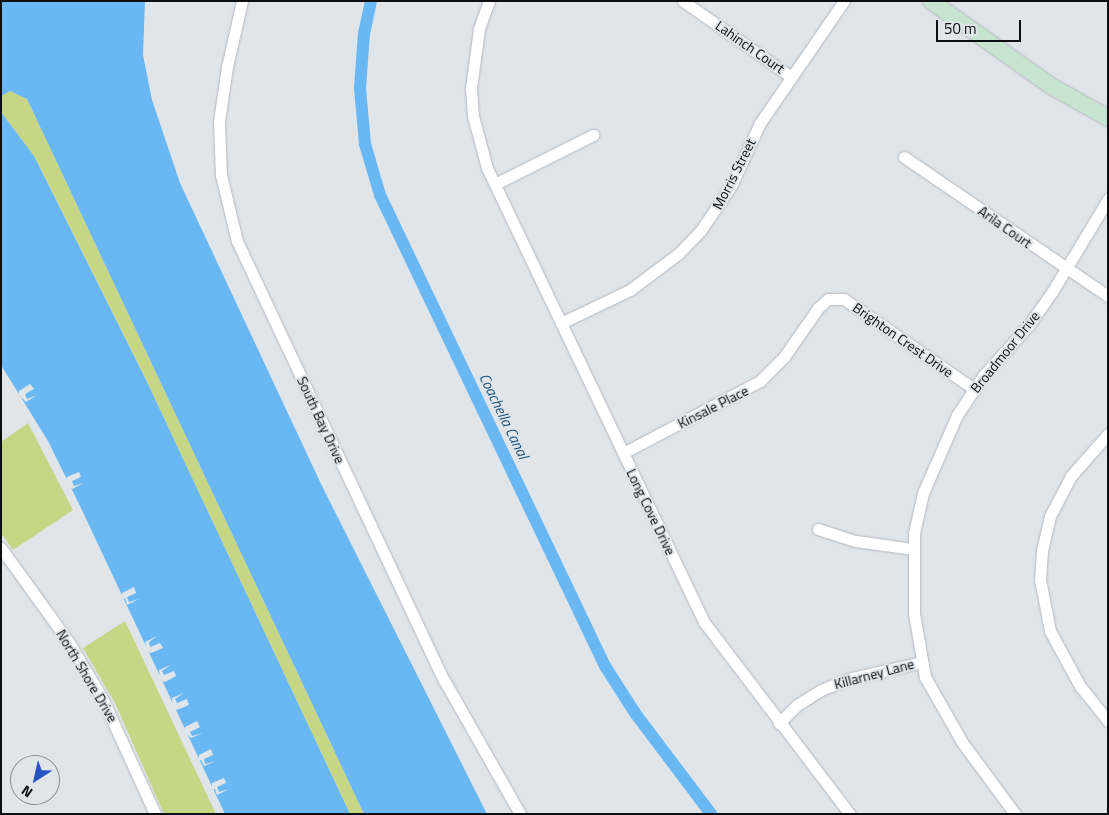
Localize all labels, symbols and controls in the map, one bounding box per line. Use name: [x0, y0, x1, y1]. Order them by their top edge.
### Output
scale bar: [939, 10, 1024, 42]
street label: Lahinch Court: [712, 17, 788, 77]
text: 50 m: [944, 17, 977, 40]
street label: Morris Street: [709, 136, 759, 212]
street label: Arila Court: [975, 202, 1035, 252]
street label: Brighton Crest Drive: [850, 299, 956, 381]
street label: Broadmoor Drive: [967, 308, 1043, 396]
water label: Coachella Canal: [475, 370, 533, 462]
street label: South Bay Drive: [294, 374, 348, 466]
street label: Kinsale Place: [675, 382, 751, 432]
street label: Long Cove Drive: [623, 466, 679, 558]
street label: North Shore Drive: [53, 627, 121, 725]
street label: Killarney Lane: [832, 655, 916, 693]
north arrow: [10, 755, 60, 805]
text: N: [17, 780, 37, 803]

